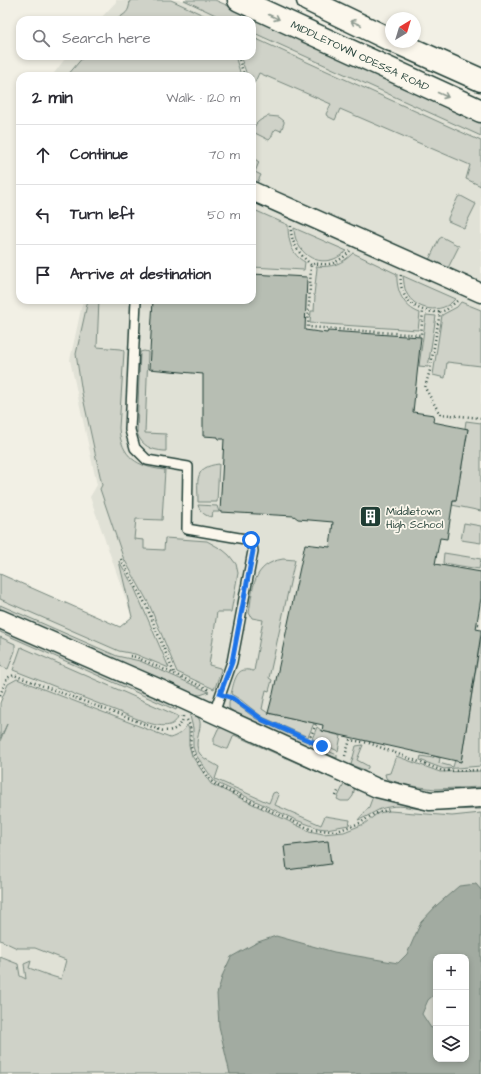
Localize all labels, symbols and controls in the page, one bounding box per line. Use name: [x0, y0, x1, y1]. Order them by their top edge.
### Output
north arrow: [385, 12, 421, 48]
one-way arrow: [268, 14, 280, 21]
search box: [16, 16, 256, 60]
street label: MIDDLETOWN ODESSA ROAD: [288, 17, 432, 95]
one-way arrow: [350, 19, 362, 26]
icon: search: [30, 27, 52, 49]
text: Search here: [62, 28, 151, 49]
text: 2 min: [32, 86, 73, 110]
text: Walk · 120 m: [166, 89, 240, 107]
one-way arrow: [437, 91, 449, 99]
icon: ahead: [32, 144, 54, 166]
text: Continue: [70, 144, 128, 165]
text: 70 m: [208, 146, 240, 164]
icon: left: [32, 204, 54, 226]
text: Turn left: [70, 204, 134, 225]
text: 50 m: [207, 206, 240, 224]
icon: arrive: [32, 264, 54, 286]
text: Arrive at destination: [70, 264, 211, 285]
building icon: Middletown High School: [357, 504, 383, 530]
place label: Middletown High School: [386, 504, 444, 533]
route start: [242, 531, 260, 549]
route end: [313, 737, 331, 755]
map controls: [433, 954, 469, 1062]
button: +: [433, 954, 469, 990]
button: −: [433, 990, 469, 1026]
button: layers: [433, 1026, 469, 1062]

